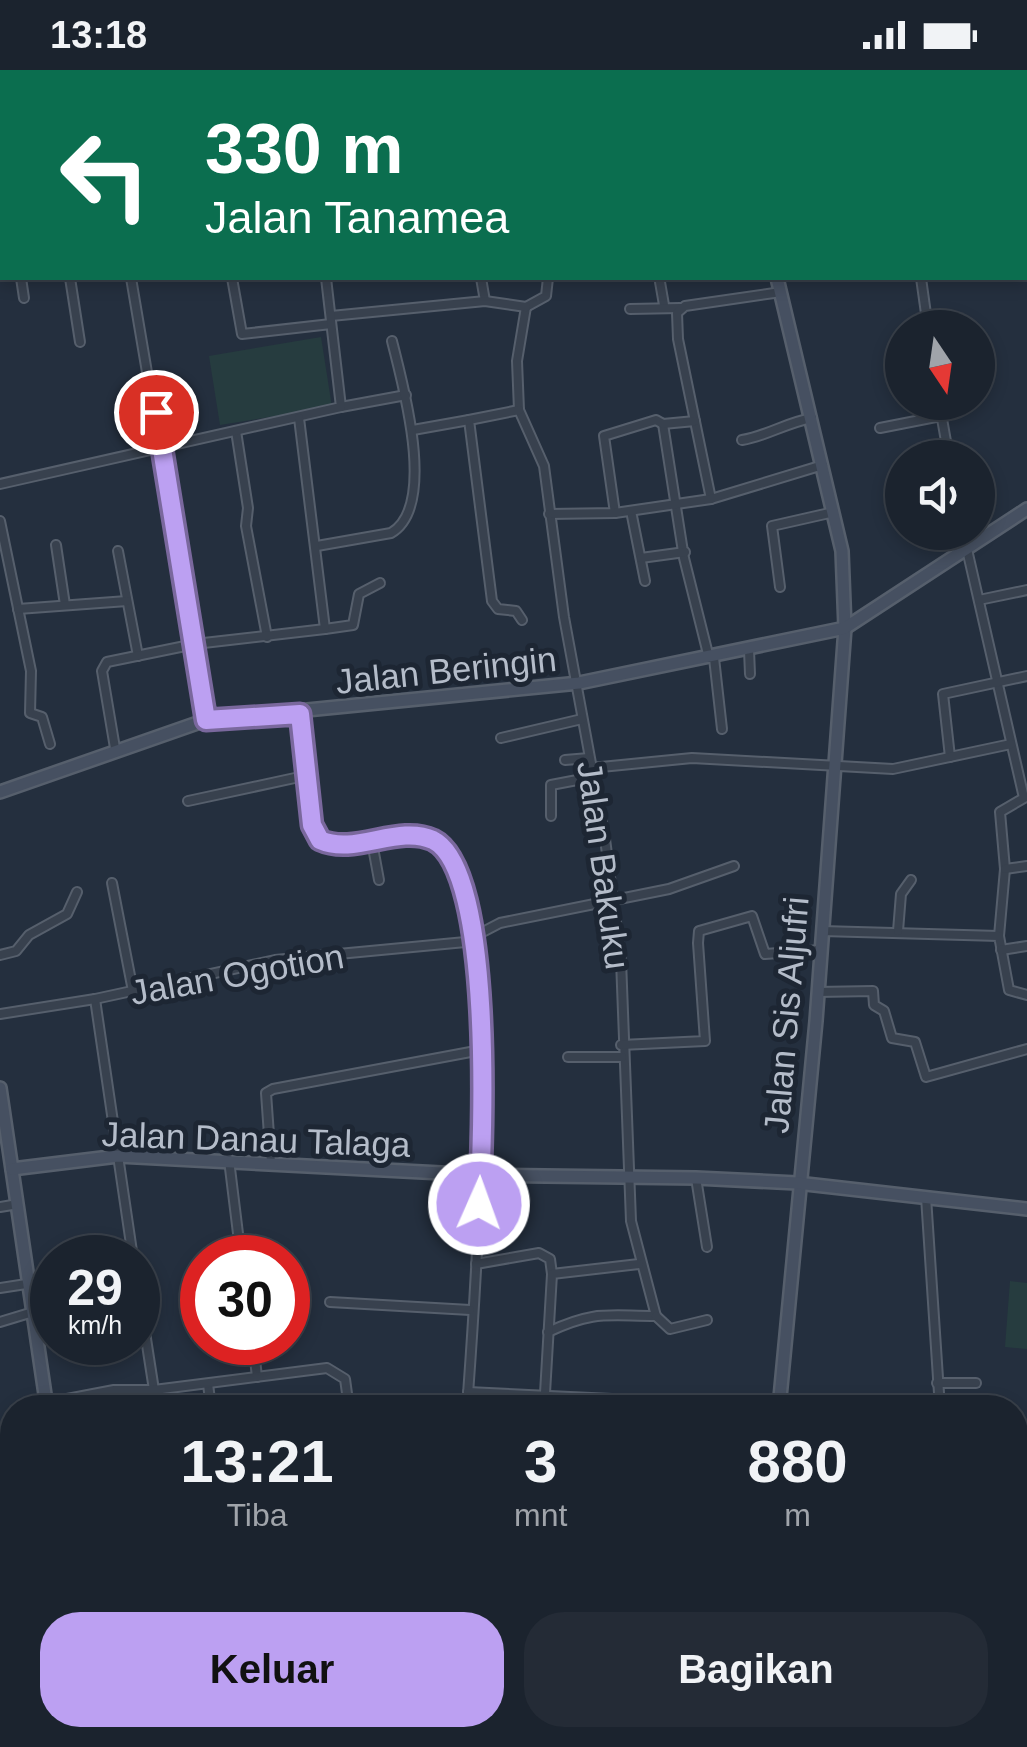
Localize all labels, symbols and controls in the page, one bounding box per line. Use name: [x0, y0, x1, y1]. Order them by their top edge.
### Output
text: 13:18: [50, 14, 147, 56]
icon: left: [40, 110, 170, 240]
text: 330 m: [205, 110, 403, 188]
text: Jalan Tanamea: [205, 192, 509, 243]
north arrow: [885, 310, 995, 420]
map controls: [885, 310, 995, 550]
pin: [114, 370, 199, 455]
icon: arrive: [129, 385, 184, 440]
button: sound: [885, 440, 995, 550]
street label: Jalan Beringin: [334, 639, 558, 701]
street label: Jalan Bakuku: [570, 758, 638, 972]
street label: Jalan Sis Aljufri: [756, 895, 816, 1135]
street label: Jalan Ogotion: [127, 936, 347, 1012]
street label: Jalan Danau Talaga: [101, 1114, 412, 1164]
position arrow: [427, 1152, 531, 1256]
speed limit sign: 30: [180, 1235, 310, 1365]
text: 29: [67, 1260, 123, 1316]
text: km/h: [68, 1311, 122, 1339]
text: 13:21: [180, 1428, 334, 1495]
text: 3: [524, 1428, 557, 1495]
text: 880: [748, 1428, 848, 1495]
text: Tiba: [226, 1497, 288, 1533]
text: mnt: [514, 1497, 567, 1533]
text: m: [784, 1497, 811, 1533]
button: Keluar: [40, 1612, 504, 1727]
button: Bagikan: [524, 1612, 988, 1727]

